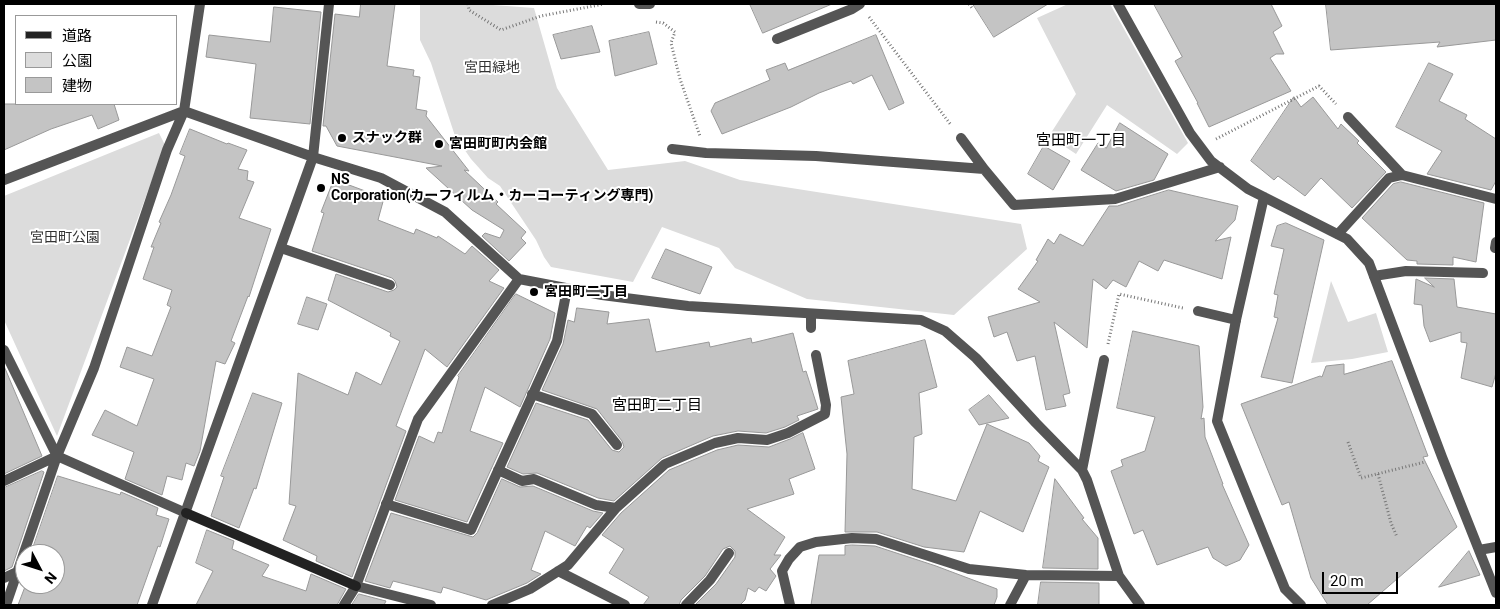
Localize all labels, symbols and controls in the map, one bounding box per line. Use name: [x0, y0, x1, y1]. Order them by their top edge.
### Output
legend: [15, 15, 178, 105]
text: 道路: [62, 27, 92, 45]
text: 公園: [62, 52, 92, 70]
park label: 宮田緑地: [464, 60, 520, 76]
text: 建物: [62, 77, 92, 95]
place label: スナック群: [352, 130, 422, 146]
marker: スナック群: [336, 132, 348, 144]
district label: 宮田町一丁目: [1036, 132, 1126, 150]
place label: 宮田町町内会館: [449, 136, 547, 152]
marker: 宮田町町内会館: [433, 138, 445, 150]
place label: NS Corporation(カーフィルム・カーコーティング専門): [331, 172, 653, 204]
marker: NS Corporation(カーフィルム・カーコーティング専門): [315, 182, 327, 194]
park label: 宮田町公園: [30, 230, 100, 246]
place label: 宮田町二丁目: [544, 284, 628, 300]
marker: 宮田町二丁目: [528, 286, 540, 298]
district label: 宮田町二丁目: [612, 397, 702, 415]
north arrow: [15, 544, 65, 594]
scale bar: [1325, 562, 1401, 594]
text: N: [41, 569, 60, 587]
text: 20 m: [1330, 572, 1364, 590]

